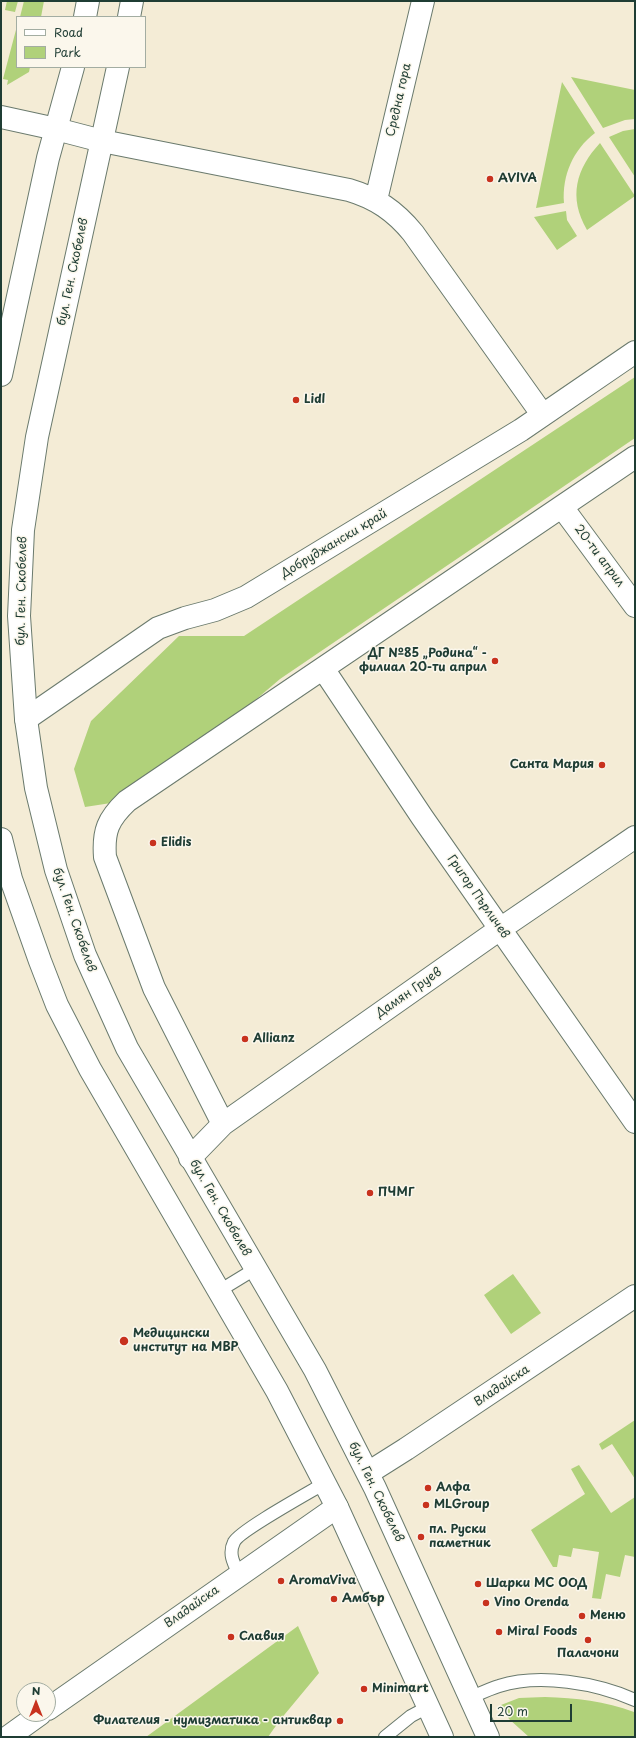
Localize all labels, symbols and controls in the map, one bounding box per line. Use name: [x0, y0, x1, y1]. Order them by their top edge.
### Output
legend: [16, 16, 146, 68]
text: Road: [54, 23, 83, 41]
text: Park: [54, 43, 81, 61]
street label: Средна гора: [384, 62, 414, 138]
place label: AVIVA: [498, 172, 537, 186]
marker: AVIVA: [485, 174, 495, 184]
street label: бул. Ген. Скобелев: [55, 217, 91, 327]
place label: Lidl: [304, 393, 325, 407]
marker: Lidl: [291, 395, 301, 405]
street label: Добруджански край: [278, 507, 390, 581]
street label: 20-ти април: [571, 522, 627, 590]
street label: бул. Ген. Скобелев: [14, 536, 30, 646]
place label: ДГ №85 „Родина“ - филиал 20-ти април: [359, 647, 487, 675]
marker: ДГ №85 „Родина“ - филиал 20-ти април: [490, 656, 500, 666]
place label: Санта Мария: [510, 758, 594, 772]
marker: Санта Мария: [597, 760, 607, 770]
place label: Elidis: [161, 836, 192, 850]
marker: Elidis: [148, 838, 158, 848]
street label: Григор Пърличев: [444, 852, 512, 942]
street label: бул. Ген. Скобелев: [49, 866, 99, 974]
street label: Дамян Груев: [373, 965, 445, 1021]
place label: Allianz: [253, 1032, 295, 1046]
marker: Allianz: [240, 1034, 250, 1044]
street label: бул. Ген. Скобелев: [186, 1157, 254, 1259]
place label: ПЧМГ: [378, 1186, 414, 1200]
marker: ПЧМГ: [365, 1188, 375, 1198]
place label: Медицински институт на МВР: [133, 1327, 238, 1355]
marker: Медицински институт на МВР: [118, 1335, 130, 1347]
street label: Владайска: [472, 1362, 532, 1410]
street label: бул. Ген. Скобелев: [346, 1440, 406, 1544]
place label: Алфа: [436, 1481, 471, 1495]
marker: Алфа: [423, 1483, 433, 1493]
place label: MLGroup: [434, 1498, 489, 1512]
marker: MLGroup: [421, 1500, 431, 1510]
place label: пл. Руски паметник: [429, 1523, 491, 1551]
marker: пл. Руски паметник: [416, 1532, 426, 1542]
place label: AromaViva: [289, 1574, 356, 1588]
marker: AromaViva: [276, 1576, 286, 1586]
place label: Шарки МС ООД: [486, 1577, 587, 1591]
marker: Шарки МС ООД: [473, 1579, 483, 1589]
street label: Владайска: [162, 1583, 222, 1631]
place label: Амбър: [342, 1592, 384, 1606]
marker: Амбър: [329, 1594, 339, 1604]
place label: Vino Orenda: [494, 1596, 569, 1610]
marker: Vino Orenda: [481, 1598, 491, 1608]
place label: Меню: [590, 1609, 626, 1623]
marker: Меню: [577, 1611, 587, 1621]
place label: Miral Foods: [507, 1625, 577, 1639]
marker: Miral Foods: [494, 1627, 504, 1637]
place label: Славия: [239, 1630, 285, 1644]
marker: Славия: [226, 1632, 236, 1642]
marker: Палачони: [583, 1635, 593, 1645]
place label: Палачони: [557, 1647, 619, 1661]
north arrow: [16, 1682, 56, 1722]
text: N: [32, 1682, 40, 1699]
place label: Minimart: [372, 1682, 429, 1696]
marker: Minimart: [359, 1684, 369, 1694]
scale bar: [492, 1696, 574, 1722]
text: 20 m: [497, 1702, 528, 1720]
place label: Филателия - нумизматика - антиквар: [93, 1714, 332, 1728]
marker: Филателия - нумизматика - антиквар: [335, 1716, 345, 1726]

